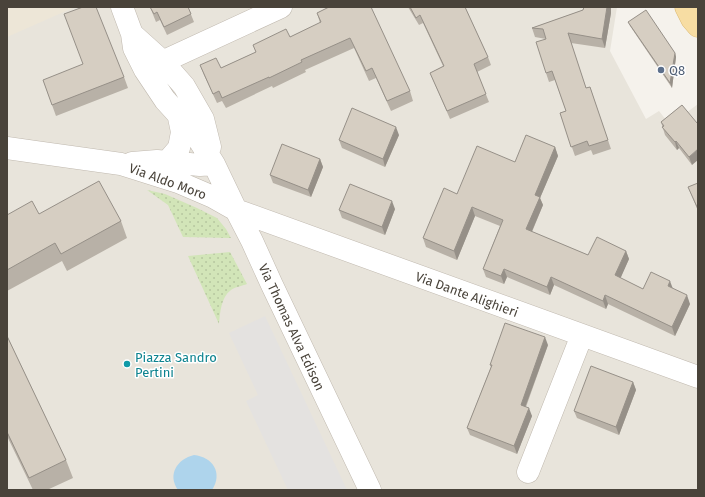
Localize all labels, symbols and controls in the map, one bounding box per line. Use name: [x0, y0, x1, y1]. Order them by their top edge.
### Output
place label: Q8: [669, 63, 685, 78]
marker: Q8: [656, 65, 666, 75]
street label: Via Aldo Moro: [127, 161, 209, 202]
street label: Via Thomas Alva Edison: [256, 261, 328, 393]
street label: Via Dante Alighieri: [413, 269, 520, 320]
place label: Piazza Sandro Pertini: [135, 350, 217, 380]
marker: Piazza Sandro Pertini: [122, 359, 132, 369]

